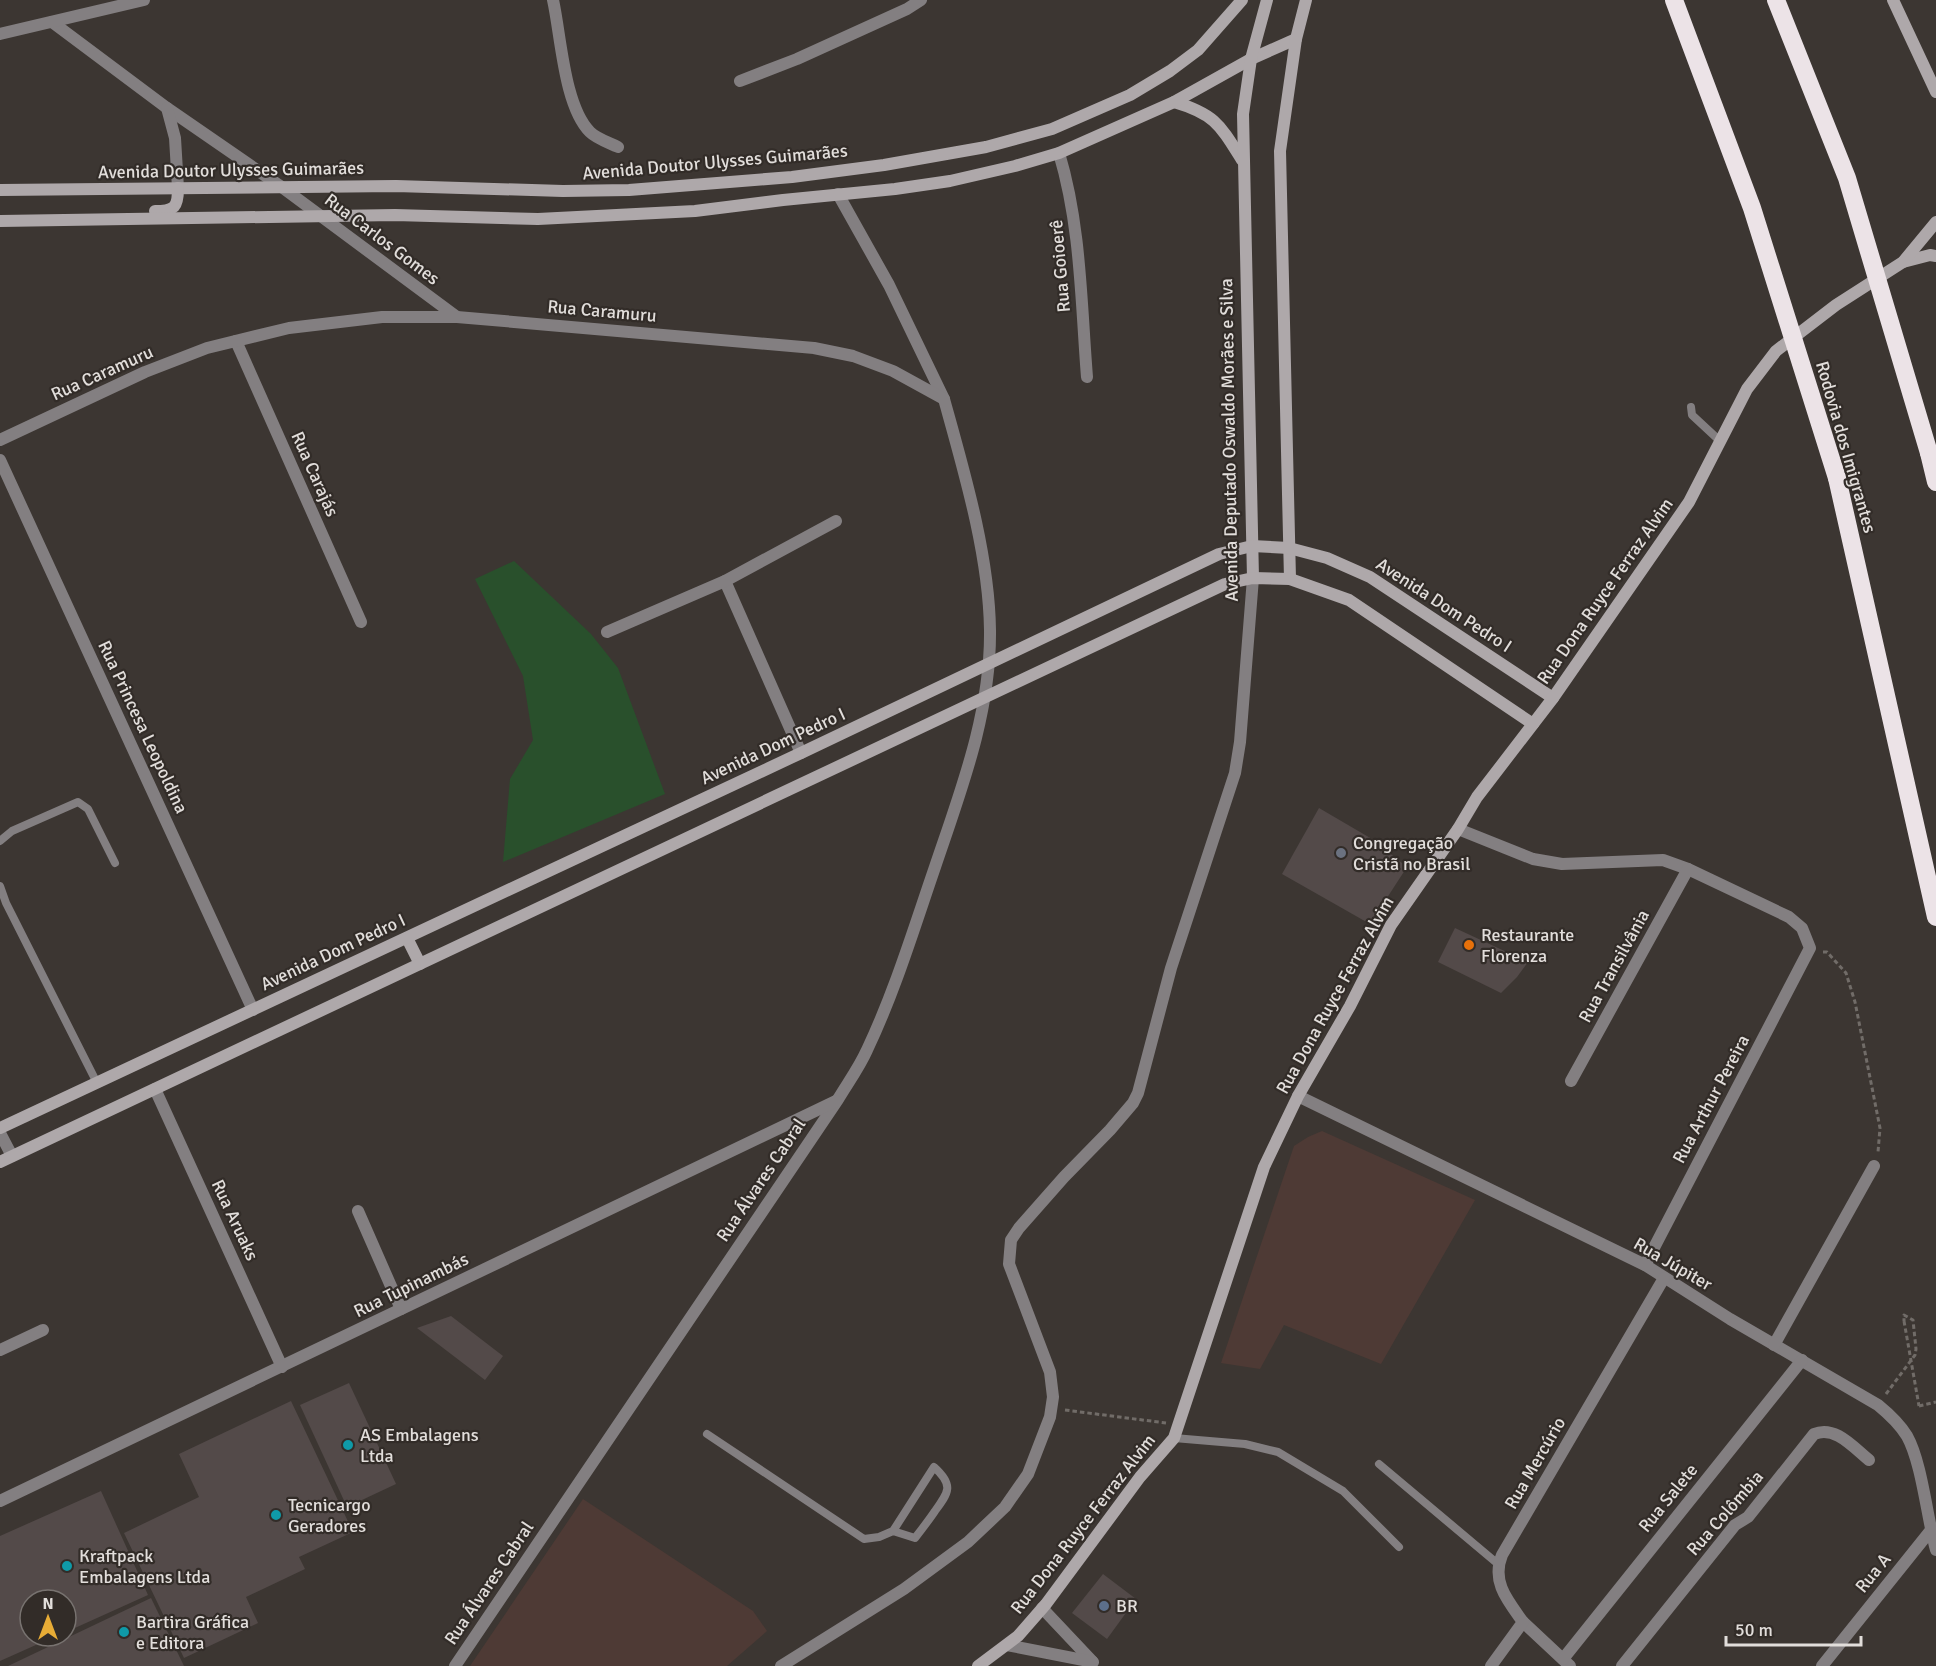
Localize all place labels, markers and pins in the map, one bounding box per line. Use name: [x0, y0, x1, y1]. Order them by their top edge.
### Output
place label: Congregação Cristã no Brasil: [1353, 832, 1470, 875]
marker: Congregação Cristã no Brasil: [1334, 846, 1348, 860]
place label: Restaurante Florenza: [1481, 924, 1574, 967]
marker: Restaurante Florenza: [1462, 938, 1476, 952]
place label: AS Embalagens Ltda: [360, 1424, 479, 1467]
marker: AS Embalagens Ltda: [341, 1438, 355, 1452]
place label: Tecnicargo Geradores: [288, 1494, 371, 1537]
marker: Tecnicargo Geradores: [269, 1508, 283, 1522]
place label: Kraftpack Embalagens Ltda: [79, 1545, 210, 1588]
marker: Kraftpack Embalagens Ltda: [60, 1559, 74, 1573]
place label: BR: [1116, 1595, 1138, 1617]
marker: BR: [1097, 1599, 1111, 1613]
place label: Bartira Gráfica e Editora: [136, 1611, 249, 1654]
marker: Bartira Gráfica e Editora: [117, 1625, 131, 1639]

